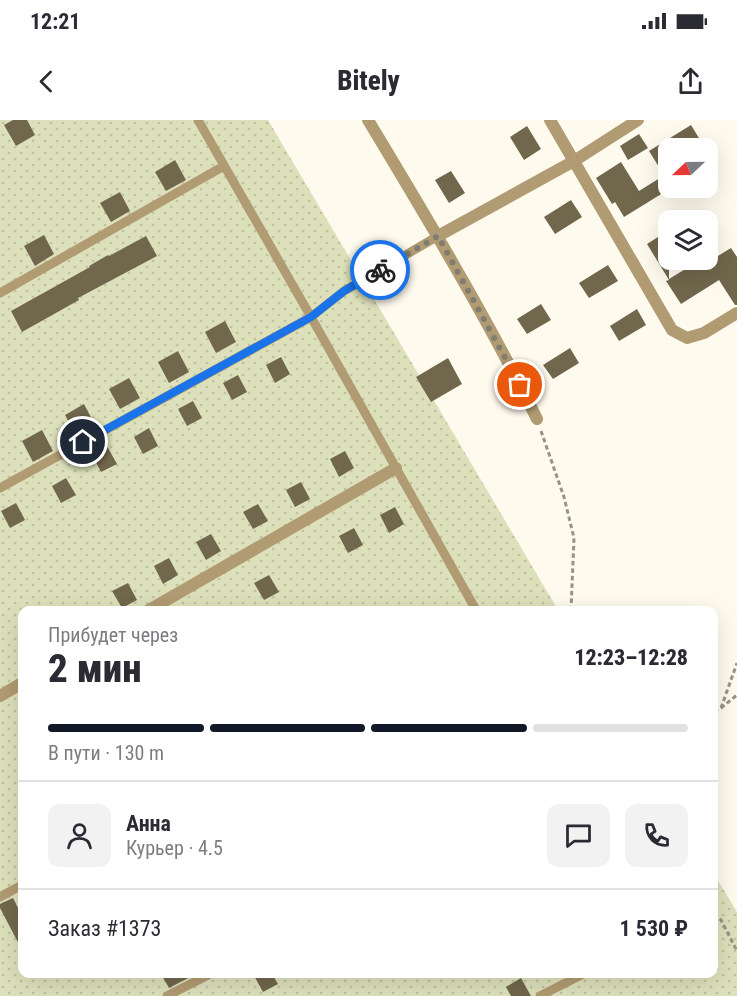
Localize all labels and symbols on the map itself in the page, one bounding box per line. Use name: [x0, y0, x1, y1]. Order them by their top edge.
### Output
north arrow: [658, 138, 718, 198]
courier: [350, 240, 410, 300]
pin: [494, 359, 545, 410]
pin: [57, 416, 108, 467]

